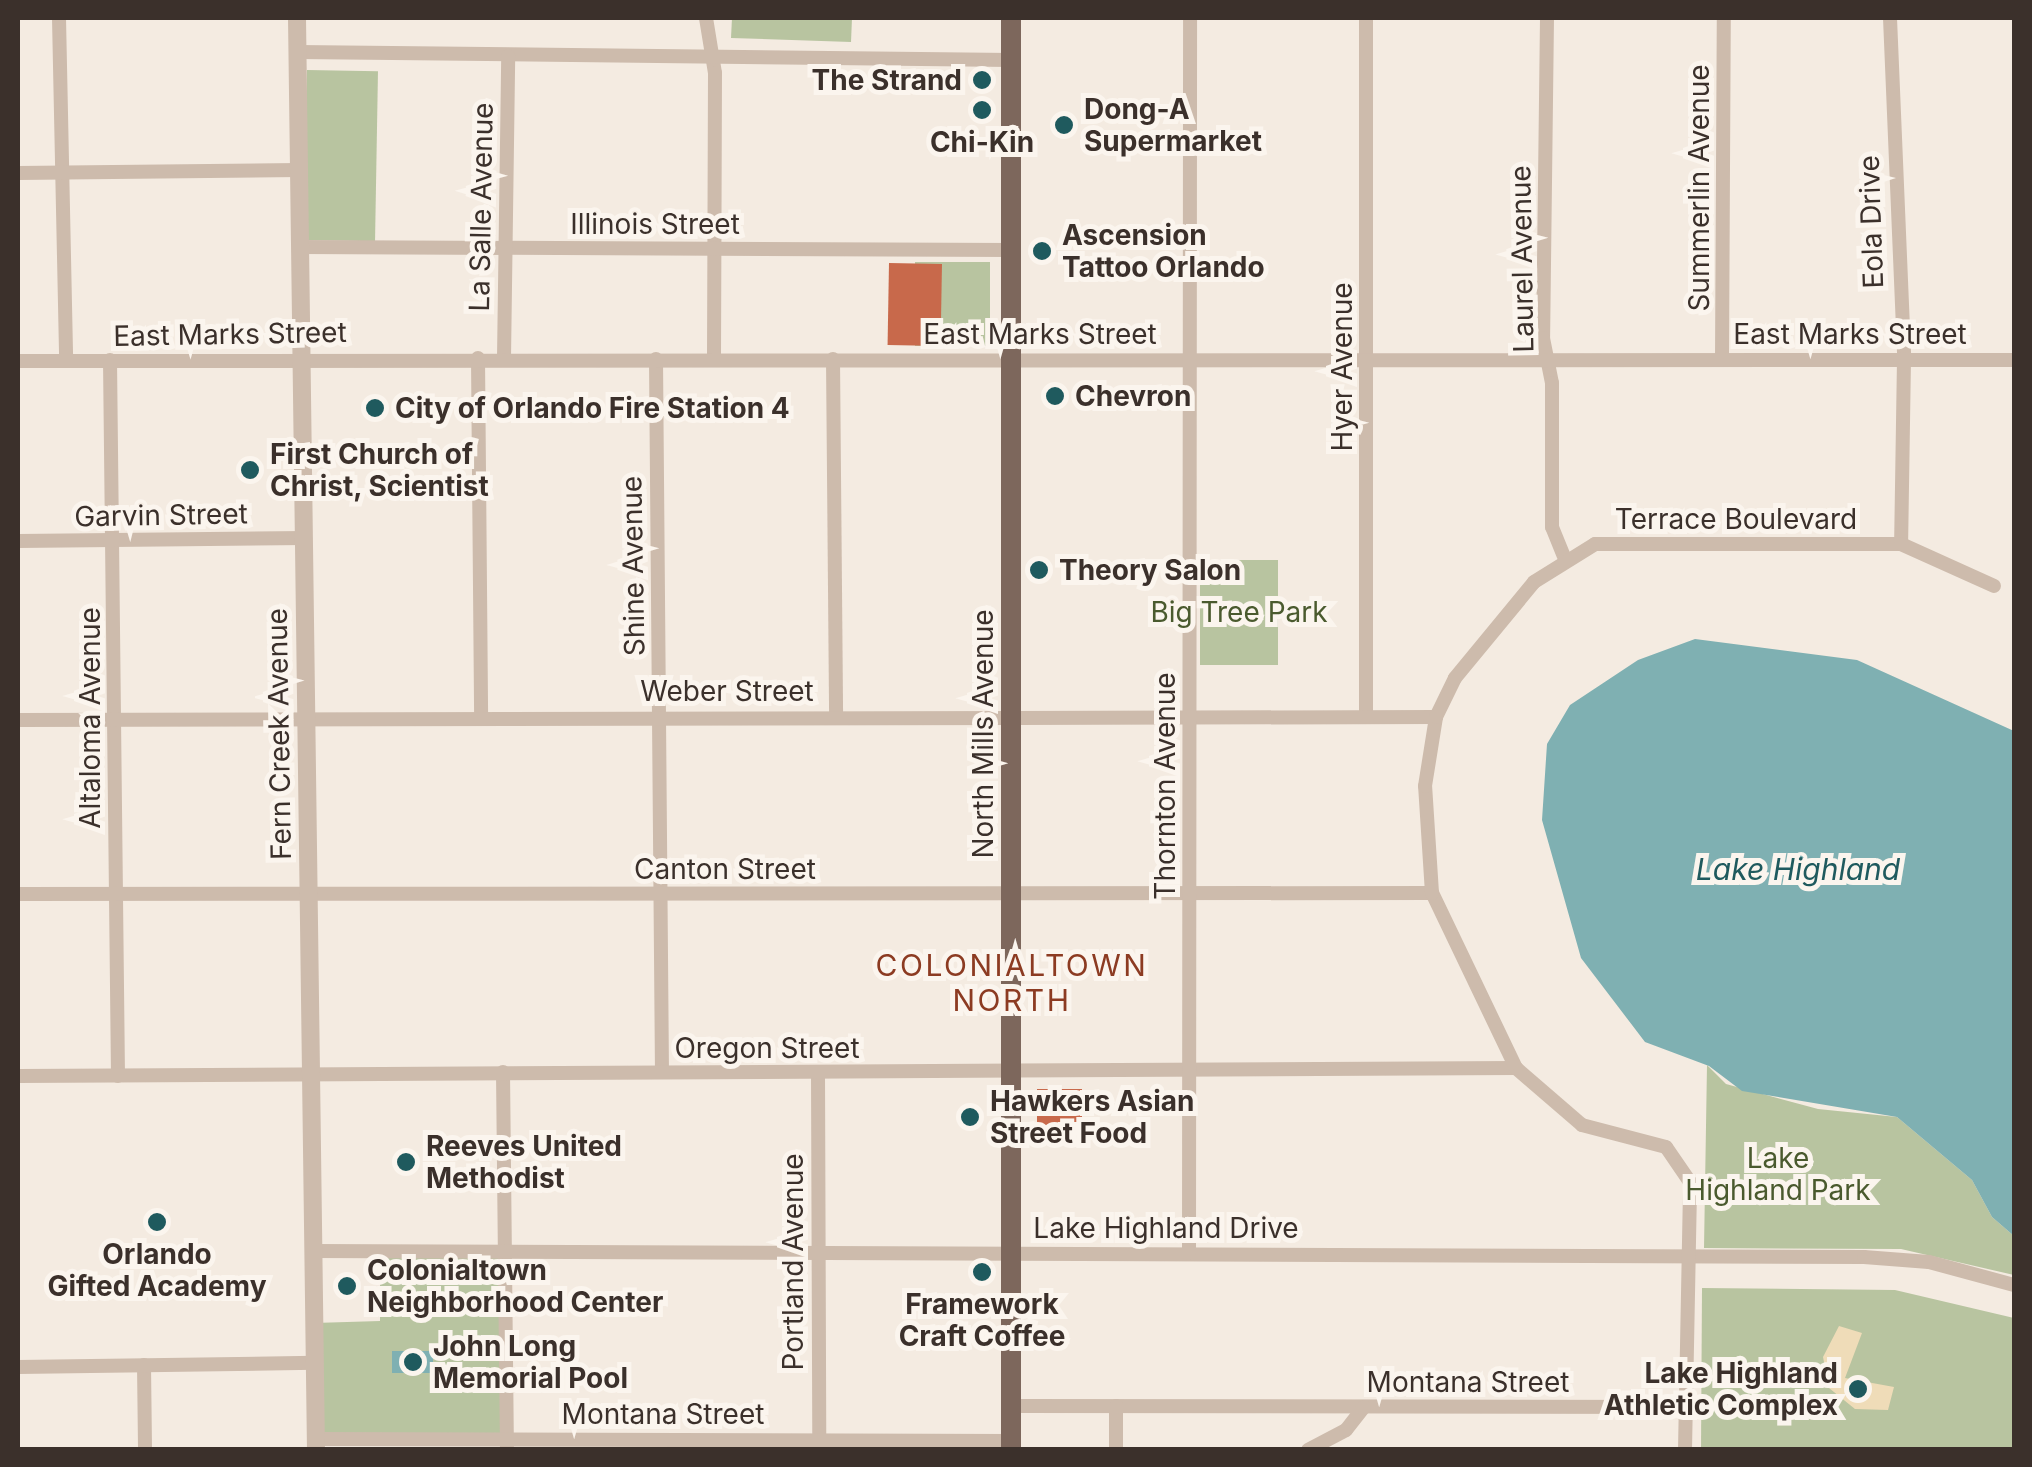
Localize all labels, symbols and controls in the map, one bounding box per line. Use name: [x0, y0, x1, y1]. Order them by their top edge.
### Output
place label: The Strand: [812, 63, 962, 97]
street label: Summerlin Avenue: [1682, 64, 1716, 312]
marker: The Strand: [971, 69, 993, 91]
place label: Dong-A Supermarket: [1084, 92, 1262, 158]
marker: Chi-Kin: [971, 99, 993, 121]
street label: La Salle Avenue: [462, 102, 500, 312]
marker: Dong-A Supermarket: [1053, 114, 1075, 136]
place label: Chi-Kin: [930, 125, 1034, 159]
street label: Eola Drive: [1852, 155, 1890, 289]
street label: Laurel Avenue: [1504, 165, 1540, 353]
street label: Illinois Street: [570, 207, 740, 241]
place label: Ascension Tattoo Orlando: [1062, 218, 1265, 284]
marker: Ascension Tattoo Orlando: [1031, 240, 1053, 262]
street label: Hyer Avenue: [1325, 282, 1359, 452]
street label: East Marks Street: [113, 315, 347, 353]
street label: East Marks Street: [923, 317, 1157, 351]
street label: East Marks Street: [1733, 317, 1967, 351]
place label: Chevron: [1075, 379, 1191, 413]
marker: Chevron: [1044, 385, 1066, 407]
place label: City of Orlando Fire Station 4: [395, 391, 790, 425]
marker: City of Orlando Fire Station 4: [364, 397, 386, 419]
place label: First Church of Christ, Scientist: [270, 437, 490, 503]
marker: First Church of Christ, Scientist: [239, 459, 261, 481]
street label: Shine Avenue: [615, 476, 651, 656]
street label: Garvin Street: [74, 497, 248, 533]
street label: Terrace Boulevard: [1615, 502, 1857, 536]
place label: Theory Salon: [1059, 553, 1241, 587]
marker: Theory Salon: [1028, 559, 1050, 581]
park label: Big Tree Park: [1150, 595, 1328, 629]
street label: Altaloma Avenue: [73, 607, 107, 829]
street label: Fern Creek Avenue: [260, 608, 298, 860]
street label: North Mills Avenue: [966, 609, 1000, 859]
street label: Thornton Avenue: [1148, 672, 1182, 900]
street label: Weber Street: [640, 674, 814, 708]
water label: Lake Highland: [1696, 851, 1900, 887]
street label: Canton Street: [634, 852, 816, 886]
district label: COLONIALTOWN NORTH: [876, 947, 1148, 1018]
street label: Oregon Street: [674, 1031, 860, 1065]
place label: Hawkers Asian Street Food: [990, 1084, 1195, 1150]
marker: Hawkers Asian Street Food: [959, 1106, 981, 1128]
place label: Reeves United Methodist: [426, 1129, 622, 1195]
park label: Lake Highland Park: [1685, 1141, 1871, 1207]
marker: Reeves United Methodist: [395, 1151, 417, 1173]
street label: Portland Avenue: [776, 1153, 810, 1371]
marker: Orlando Gifted Academy: [146, 1211, 168, 1233]
street label: Lake Highland Drive: [1033, 1211, 1299, 1245]
place label: Orlando Gifted Academy: [47, 1237, 267, 1303]
place label: Colonialtown Neighborhood Center: [367, 1253, 663, 1319]
marker: Framework Craft Coffee: [971, 1261, 993, 1283]
marker: Colonialtown Neighborhood Center: [336, 1275, 358, 1297]
place label: Framework Craft Coffee: [899, 1287, 1065, 1353]
place label: John Long Memorial Pool: [433, 1329, 628, 1395]
marker: John Long Memorial Pool: [402, 1351, 424, 1373]
place label: Lake Highland Athletic Complex: [1604, 1356, 1838, 1422]
street label: Montana Street: [1367, 1365, 1569, 1399]
marker: Lake Highland Athletic Complex: [1847, 1378, 1869, 1400]
street label: Montana Street: [562, 1397, 764, 1431]

